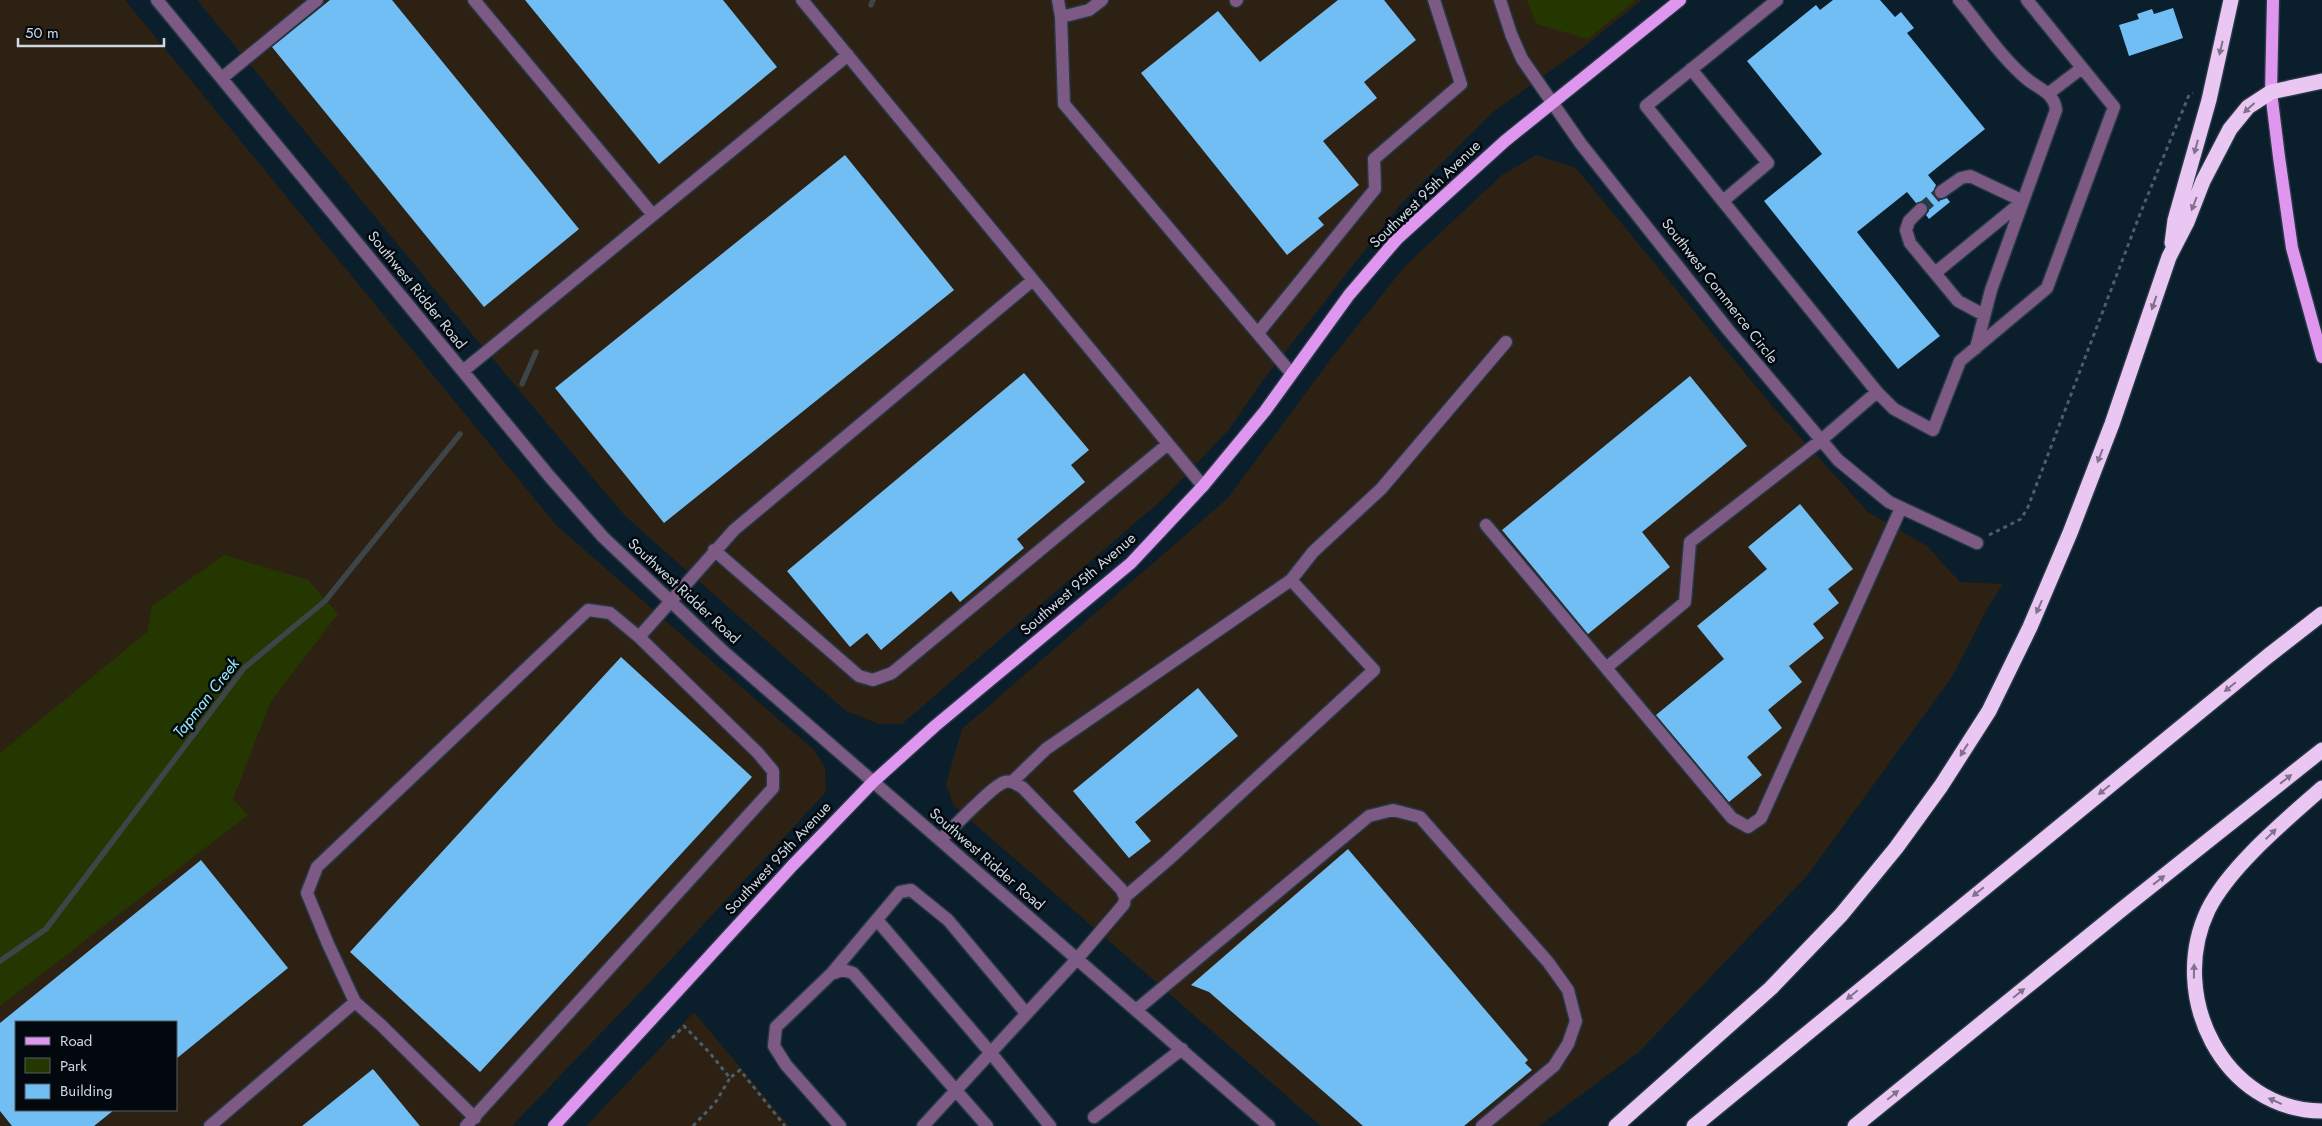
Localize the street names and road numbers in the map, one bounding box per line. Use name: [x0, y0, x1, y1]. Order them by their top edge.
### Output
street label: Southwest 95th Avenue: [1364, 135, 1486, 253]
street label: Southwest Commerce Circle: [1656, 214, 1784, 368]
street label: Southwest Ridder Road: [362, 226, 472, 354]
street label: Southwest 95th Avenue: [1015, 527, 1141, 641]
street label: Southwest Ridder Road: [623, 533, 745, 649]
street label: Southwest 95th Avenue: [720, 796, 836, 919]
street label: Southwest Ridder Road: [924, 803, 1050, 915]

